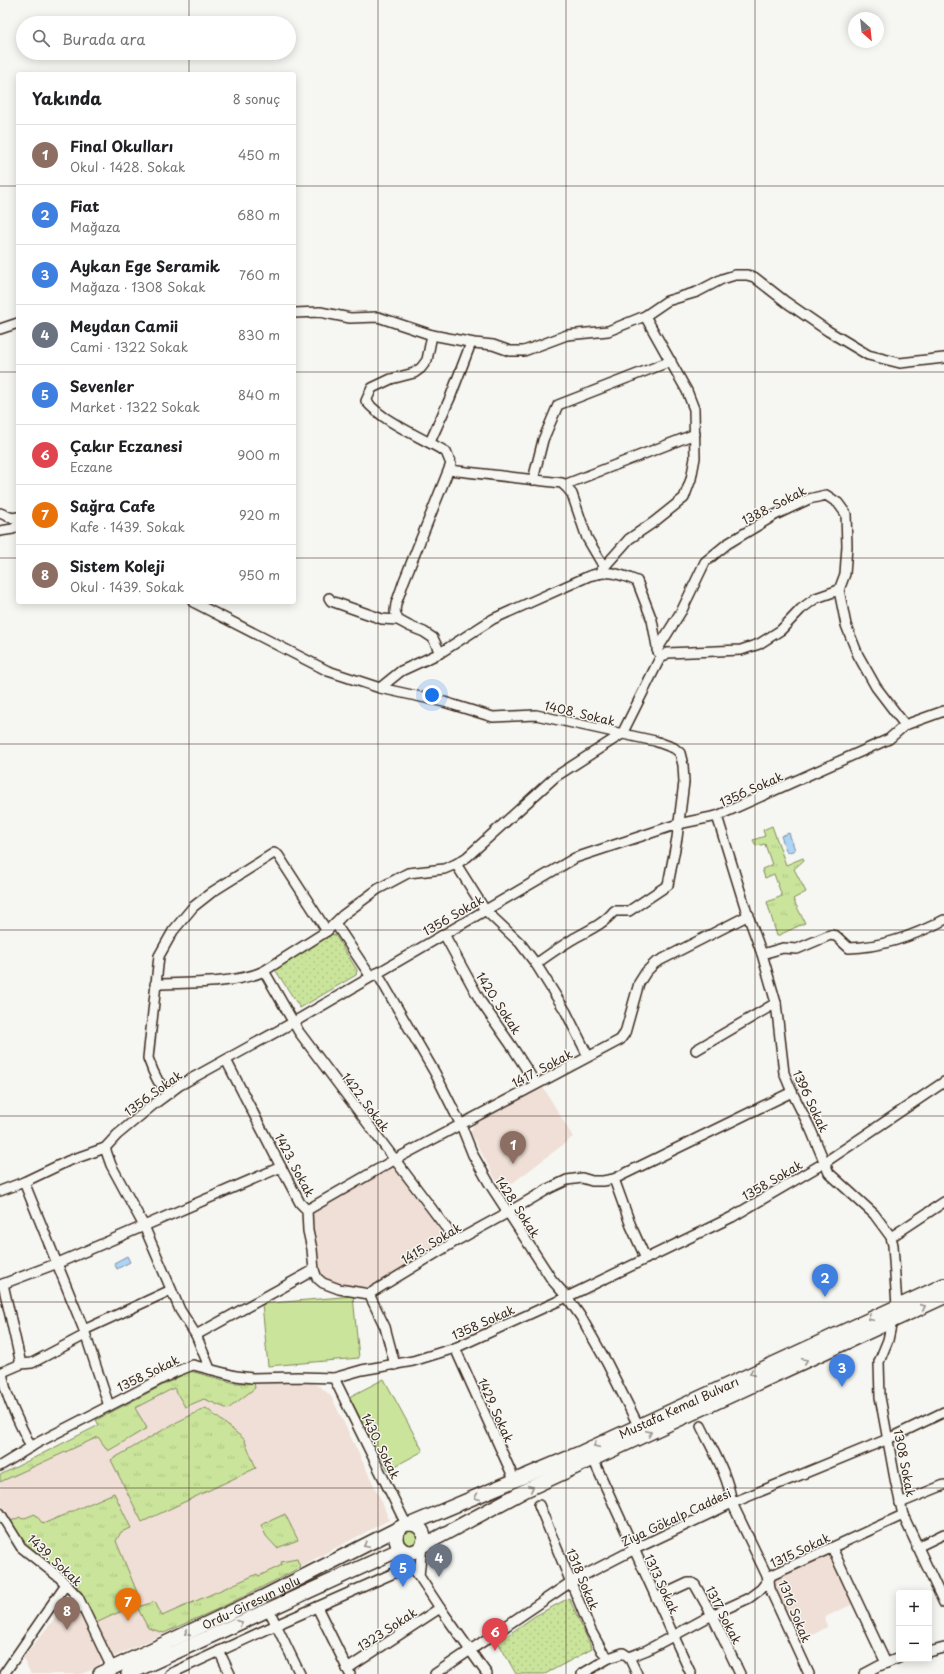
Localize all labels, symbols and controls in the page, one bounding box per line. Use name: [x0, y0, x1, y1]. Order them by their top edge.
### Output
north arrow: [848, 12, 884, 48]
search box: [16, 16, 296, 60]
icon: search: [30, 27, 52, 49]
text: Burada ara: [62, 27, 145, 50]
text: Yakında: [32, 85, 102, 111]
text: 8 sonuç: [233, 89, 280, 108]
text: Final Okulları: [70, 134, 173, 157]
text: 1: [42, 145, 48, 164]
text: 450 m: [238, 145, 280, 164]
text: Okul · 1428. Sokak: [70, 157, 186, 176]
text: Fiat: [70, 194, 100, 217]
text: 2: [40, 205, 50, 224]
text: 680 m: [237, 205, 280, 224]
text: Mağaza: [70, 217, 120, 236]
text: Aykan Ege Seramik: [70, 254, 220, 277]
text: 3: [41, 265, 49, 284]
text: 760 m: [239, 265, 280, 284]
text: Mağaza · 1308 Sokak: [70, 277, 206, 296]
text: Meydan Camii: [70, 314, 178, 337]
text: 4: [41, 325, 49, 344]
text: 830 m: [238, 325, 280, 344]
text: Cami · 1322 Sokak: [70, 337, 188, 356]
text: Sevenler: [70, 374, 134, 397]
text: 5: [41, 385, 49, 404]
text: 840 m: [238, 385, 280, 404]
text: Market · 1322 Sokak: [70, 397, 200, 416]
text: Çakır Eczanesi: [70, 434, 182, 457]
text: 6: [40, 445, 50, 464]
text: 900 m: [237, 445, 280, 464]
text: Eczane: [70, 457, 113, 476]
street label: 1388. Sokak: [739, 481, 809, 529]
text: Sağra Cafe: [70, 494, 155, 517]
text: 7: [41, 505, 49, 524]
text: 920 m: [239, 505, 280, 524]
text: Kafe · 1439. Sokak: [70, 517, 185, 536]
text: Sistem Koleji: [70, 554, 165, 577]
text: 8: [41, 565, 49, 584]
text: 950 m: [239, 565, 280, 584]
text: Okul · 1439. Sokak: [70, 577, 184, 596]
your location: [422, 685, 442, 705]
street label: 1408. Sokak: [543, 696, 617, 730]
street label: 1356 Sokak: [716, 767, 786, 811]
street label: 1356 Sokak: [419, 890, 487, 940]
street label: 1420. Sokak: [472, 968, 526, 1038]
street label: 1417. Sokak: [509, 1044, 576, 1092]
street label: 1356 Sokak: [120, 1066, 186, 1120]
street label: 1396 Sokak: [789, 1067, 833, 1135]
street label: 1422. Sokak: [338, 1069, 394, 1135]
street label: 1423. Sokak: [271, 1130, 319, 1200]
pin: 1: [500, 1131, 526, 1164]
street label: 1358 Sokak: [739, 1155, 806, 1205]
street label: 1428. Sokak: [491, 1173, 545, 1241]
street label: 1415. Sokak: [398, 1218, 465, 1268]
pin: 2: [812, 1264, 838, 1297]
street label: 1358 Sokak: [449, 1300, 517, 1344]
one-way arrow: [919, 1304, 926, 1312]
one-way arrow: [867, 1313, 875, 1321]
street label: 1358 Sokak: [114, 1350, 182, 1396]
pin: 3: [829, 1354, 855, 1387]
one-way arrow: [801, 1358, 808, 1366]
one-way arrow: [749, 1368, 757, 1376]
street label: Mustafa Kemal Bulvarı: [616, 1372, 742, 1443]
street label: 1429. Sokak: [474, 1375, 518, 1445]
street label: 1430. Sokak: [357, 1410, 405, 1482]
street label: 1308 Sokak: [890, 1428, 920, 1498]
one-way arrow: [645, 1430, 652, 1438]
one-way arrow: [593, 1440, 601, 1448]
street label: Ziya Gökalp Caddesi: [618, 1483, 734, 1550]
one-way arrow: [527, 1485, 534, 1493]
one-way arrow: [473, 1492, 481, 1500]
street label: 1315 Sokak: [767, 1528, 833, 1572]
street label: 1439. Sokak: [24, 1530, 86, 1590]
one-way arrow: [363, 1540, 371, 1548]
pin: 4: [426, 1544, 452, 1577]
street label: 1318 Sokak: [562, 1545, 604, 1613]
street label: 1313 Sokak: [640, 1551, 684, 1617]
pin: 5: [390, 1554, 416, 1587]
street label: Ordu-Giresun yolu: [199, 1571, 303, 1634]
street label: 1316 Sokak: [774, 1577, 816, 1645]
street label: 1317 Sokak: [702, 1583, 746, 1647]
pin: 7: [115, 1588, 141, 1621]
map controls: [896, 1590, 932, 1662]
button: +: [896, 1590, 932, 1626]
pin: 8: [54, 1597, 80, 1630]
street label: 1323 Sokak: [354, 1603, 420, 1655]
pin: 6: [482, 1618, 508, 1651]
one-way arrow: [235, 1620, 243, 1628]
button: −: [896, 1626, 932, 1662]
one-way arrow: [184, 1628, 191, 1636]

